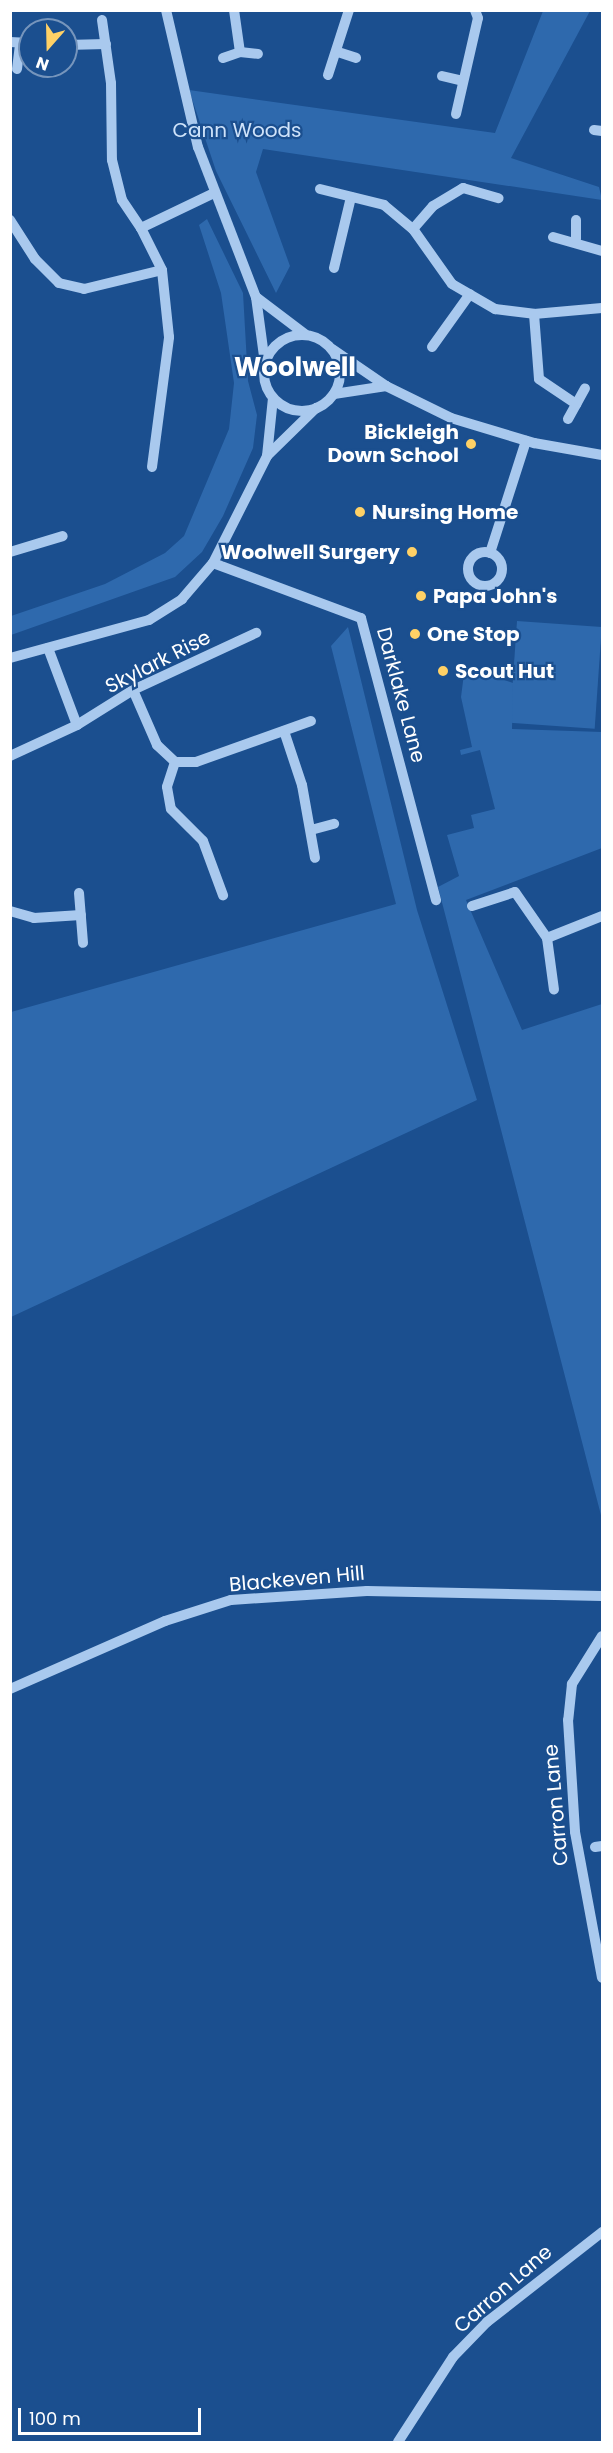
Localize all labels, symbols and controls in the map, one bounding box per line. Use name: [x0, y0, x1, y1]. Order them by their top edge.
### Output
north arrow: [18, 18, 78, 78]
text: N: [33, 51, 52, 76]
park label: Cann Woods: [173, 118, 301, 142]
district label: Woolwell: [234, 352, 356, 384]
place label: Bickleigh Down School: [327, 420, 459, 467]
marker: Bickleigh Down School: [464, 437, 478, 451]
place label: Nursing Home: [372, 500, 518, 524]
marker: Nursing Home: [353, 505, 367, 519]
place label: Woolwell Surgery: [220, 540, 400, 564]
marker: Woolwell Surgery: [405, 545, 419, 559]
place label: Papa John's: [433, 584, 557, 608]
marker: Papa John's: [414, 589, 428, 603]
place label: One Stop: [427, 622, 519, 646]
street label: Skylark Rise: [101, 625, 215, 699]
street label: Darklake Lane: [371, 625, 431, 765]
marker: One Stop: [408, 627, 422, 641]
place label: Scout Hut: [455, 659, 554, 683]
marker: Scout Hut: [436, 664, 450, 678]
street label: Blackeven Hill: [228, 1561, 366, 1597]
street label: Carron Lane: [539, 1743, 573, 1867]
street label: Carron Lane: [449, 2240, 557, 2338]
scale bar: [21, 2396, 204, 2434]
text: 100 m: [29, 2406, 81, 2431]

